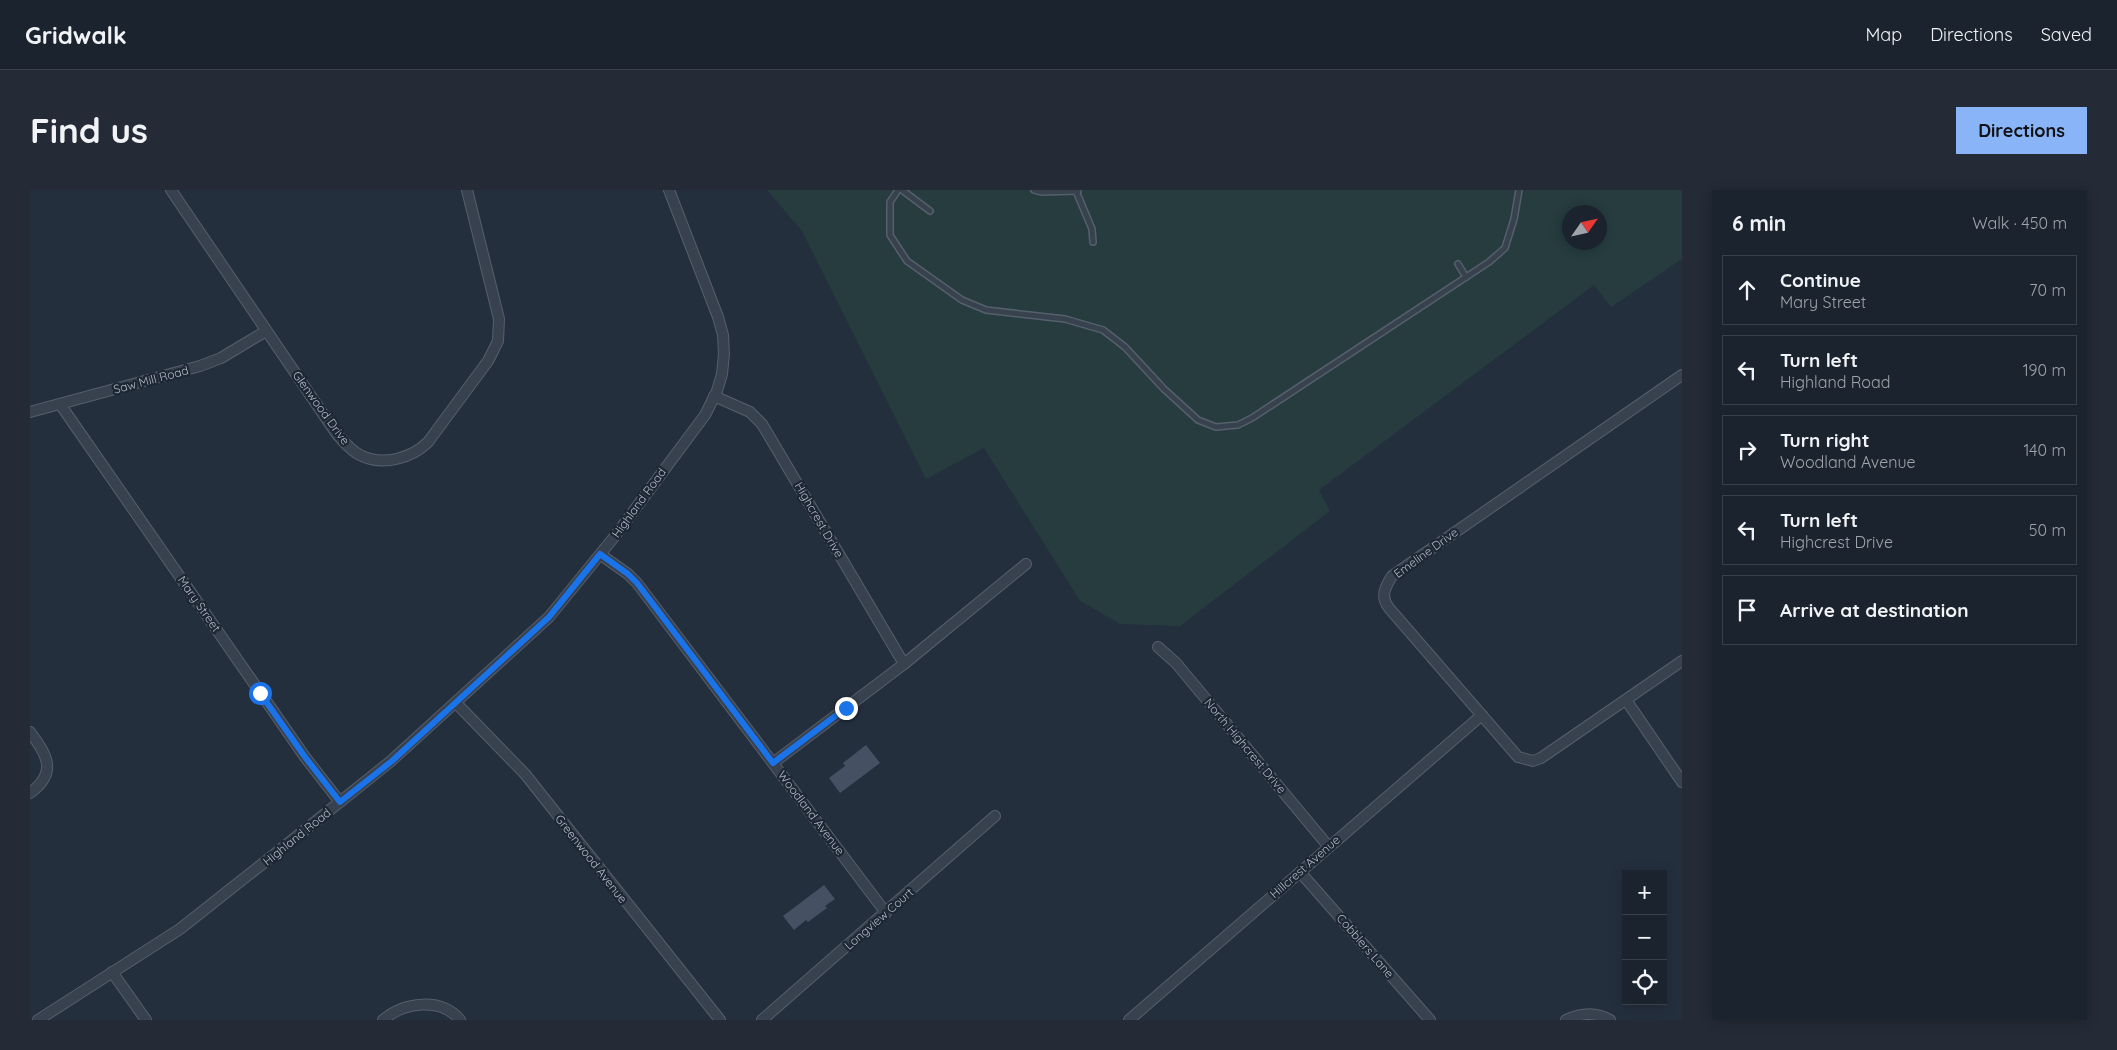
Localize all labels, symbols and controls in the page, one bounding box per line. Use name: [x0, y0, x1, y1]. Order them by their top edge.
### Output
text: Gridwalk: [25, 20, 127, 50]
text: Map: [1865, 23, 1902, 46]
text: Directions: [1930, 23, 2013, 46]
text: Saved: [2041, 23, 2092, 46]
button: Directions: [1956, 107, 2087, 154]
text: Find us: [30, 108, 148, 152]
north arrow: [1562, 205, 1607, 250]
text: 6 min: [1732, 210, 1786, 236]
text: Walk · 450 m: [1972, 213, 2067, 233]
text: Continue: [1780, 268, 1861, 292]
icon: ahead: [1733, 276, 1761, 304]
text: 70 m: [2029, 280, 2066, 300]
text: Mary Street: [1780, 292, 1866, 312]
text: Turn left: [1780, 348, 1858, 372]
icon: left: [1733, 356, 1761, 384]
text: 190 m: [2023, 360, 2066, 380]
street label: Saw Mill Road: [112, 362, 190, 397]
street label: Glenwood Drive: [290, 368, 353, 448]
text: Highland Road: [1780, 372, 1890, 392]
text: Turn right: [1780, 428, 1869, 452]
icon: right: [1733, 436, 1761, 464]
text: 140 m: [2023, 440, 2066, 460]
text: Woodland Avenue: [1780, 452, 1916, 472]
street label: Highland Road: [608, 465, 669, 541]
street label: Highcrest Drive: [792, 479, 847, 560]
text: Turn left: [1780, 508, 1858, 532]
icon: left: [1733, 516, 1761, 544]
text: 50 m: [2029, 520, 2066, 540]
street label: Emeline Drive: [1391, 524, 1461, 581]
text: Highcrest Drive: [1780, 532, 1893, 552]
street label: Mary Street: [175, 573, 224, 635]
icon: arrive: [1733, 596, 1761, 624]
text: Arrive at destination: [1780, 598, 1969, 622]
route start: [249, 682, 272, 705]
street label: North Highcrest Drive: [1201, 695, 1290, 796]
route end: [835, 697, 858, 720]
street label: Woodland Avenue: [775, 768, 848, 858]
street label: Highland Road: [260, 805, 334, 868]
street label: Greenwood Avenue: [552, 811, 631, 906]
street label: Hillcrest Avenue: [1267, 832, 1343, 901]
map controls: [1622, 870, 1667, 1005]
button: +: [1622, 870, 1667, 915]
street label: Longview Court: [841, 885, 916, 953]
street label: Cobblers Lane: [1333, 911, 1397, 981]
button: −: [1622, 915, 1667, 960]
button: locate: [1622, 960, 1667, 1005]

